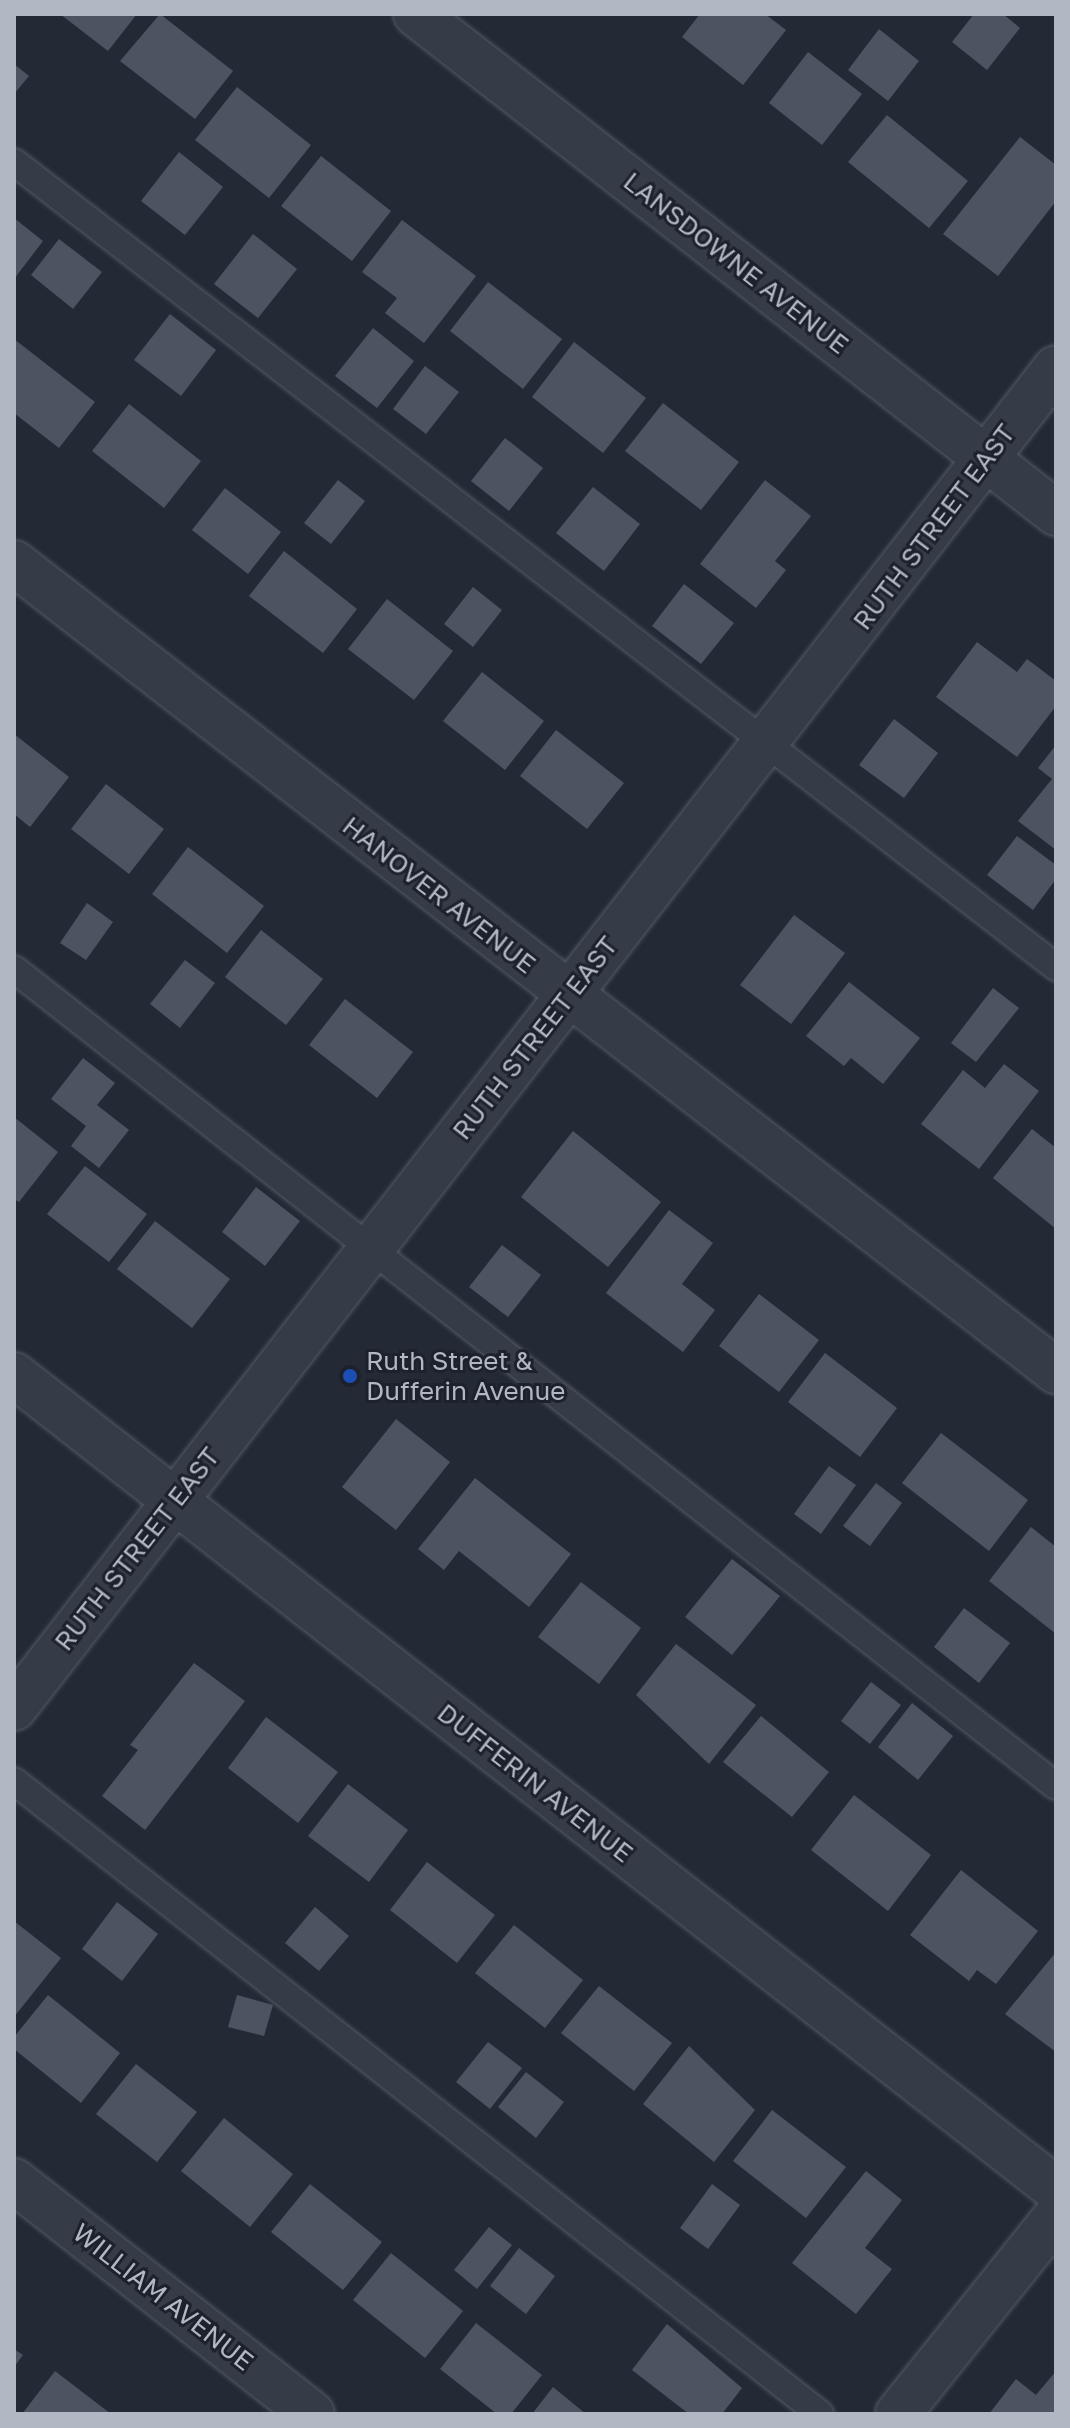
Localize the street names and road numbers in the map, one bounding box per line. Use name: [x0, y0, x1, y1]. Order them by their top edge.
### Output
street label: LANSDOWNE AVENUE: [617, 166, 855, 360]
street label: RUTH STREET EAST: [847, 418, 1021, 636]
street label: HANOVER AVENUE: [336, 810, 542, 980]
street label: RUTH STREET EAST: [446, 930, 624, 1146]
street label: RUTH STREET EAST: [48, 1441, 226, 1657]
street label: DUFFERIN AVENUE: [431, 1697, 639, 1869]
street label: WILLIAM AVENUE: [67, 2217, 259, 2377]

